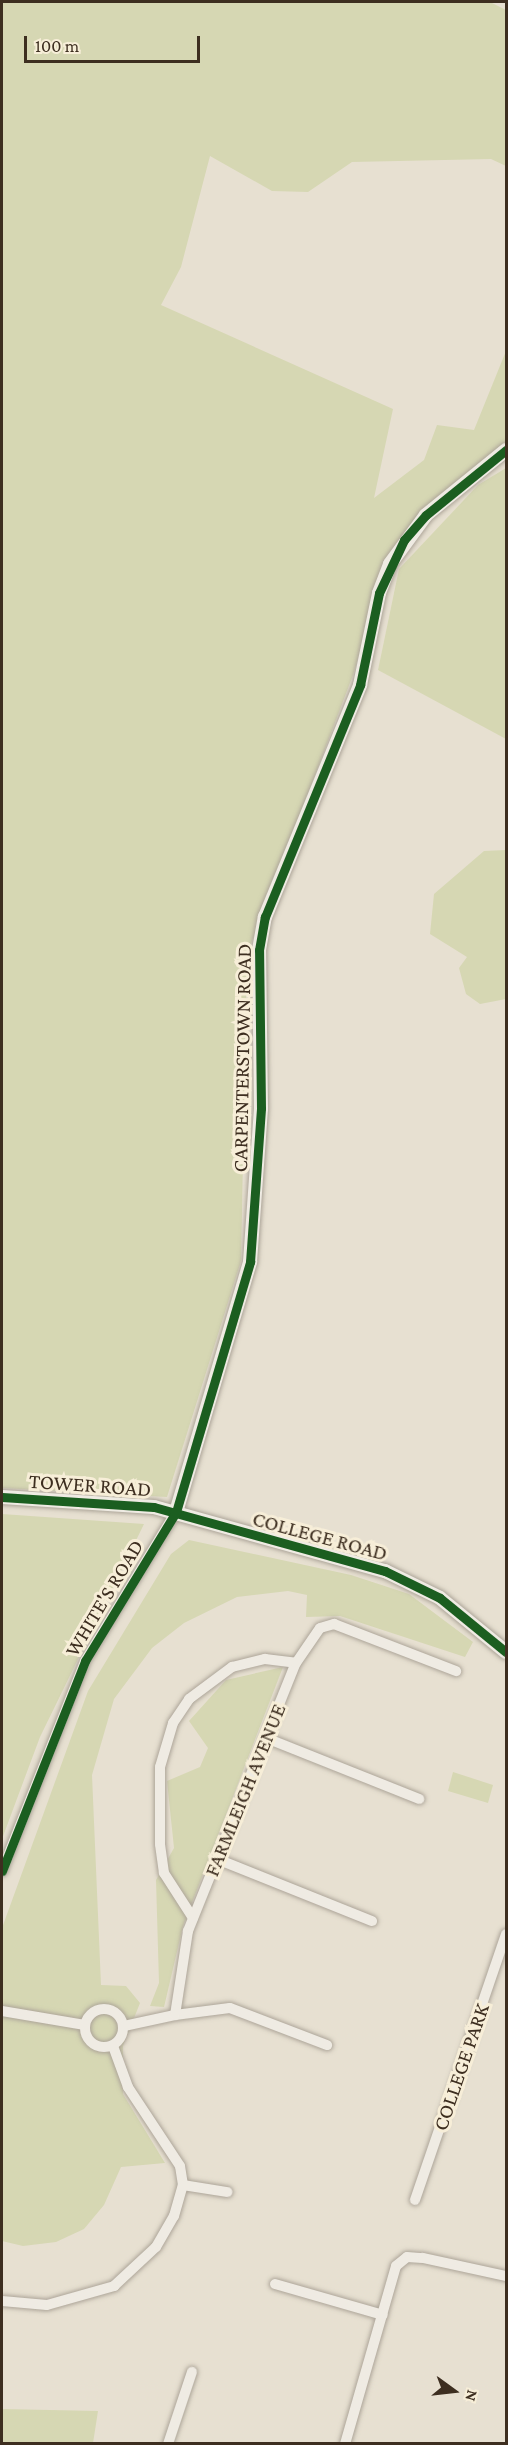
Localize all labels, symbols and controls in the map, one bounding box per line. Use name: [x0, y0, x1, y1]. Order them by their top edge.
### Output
scale bar: [27, 24, 202, 62]
text: 100 m: [35, 36, 79, 56]
street label: CARPENTERSTOWN ROAD: [227, 943, 257, 1173]
street label: TOWER ROAD: [28, 1468, 152, 1502]
street label: COLLEGE ROAD: [250, 1506, 390, 1566]
street label: WHITE'S ROAD: [59, 1535, 149, 1661]
street label: FARMLEIGH AVENUE: [199, 1700, 291, 1880]
street label: COLLEGE PARK: [427, 2000, 495, 2134]
north arrow: [424, 2361, 484, 2421]
text: N: [462, 2388, 481, 2403]

